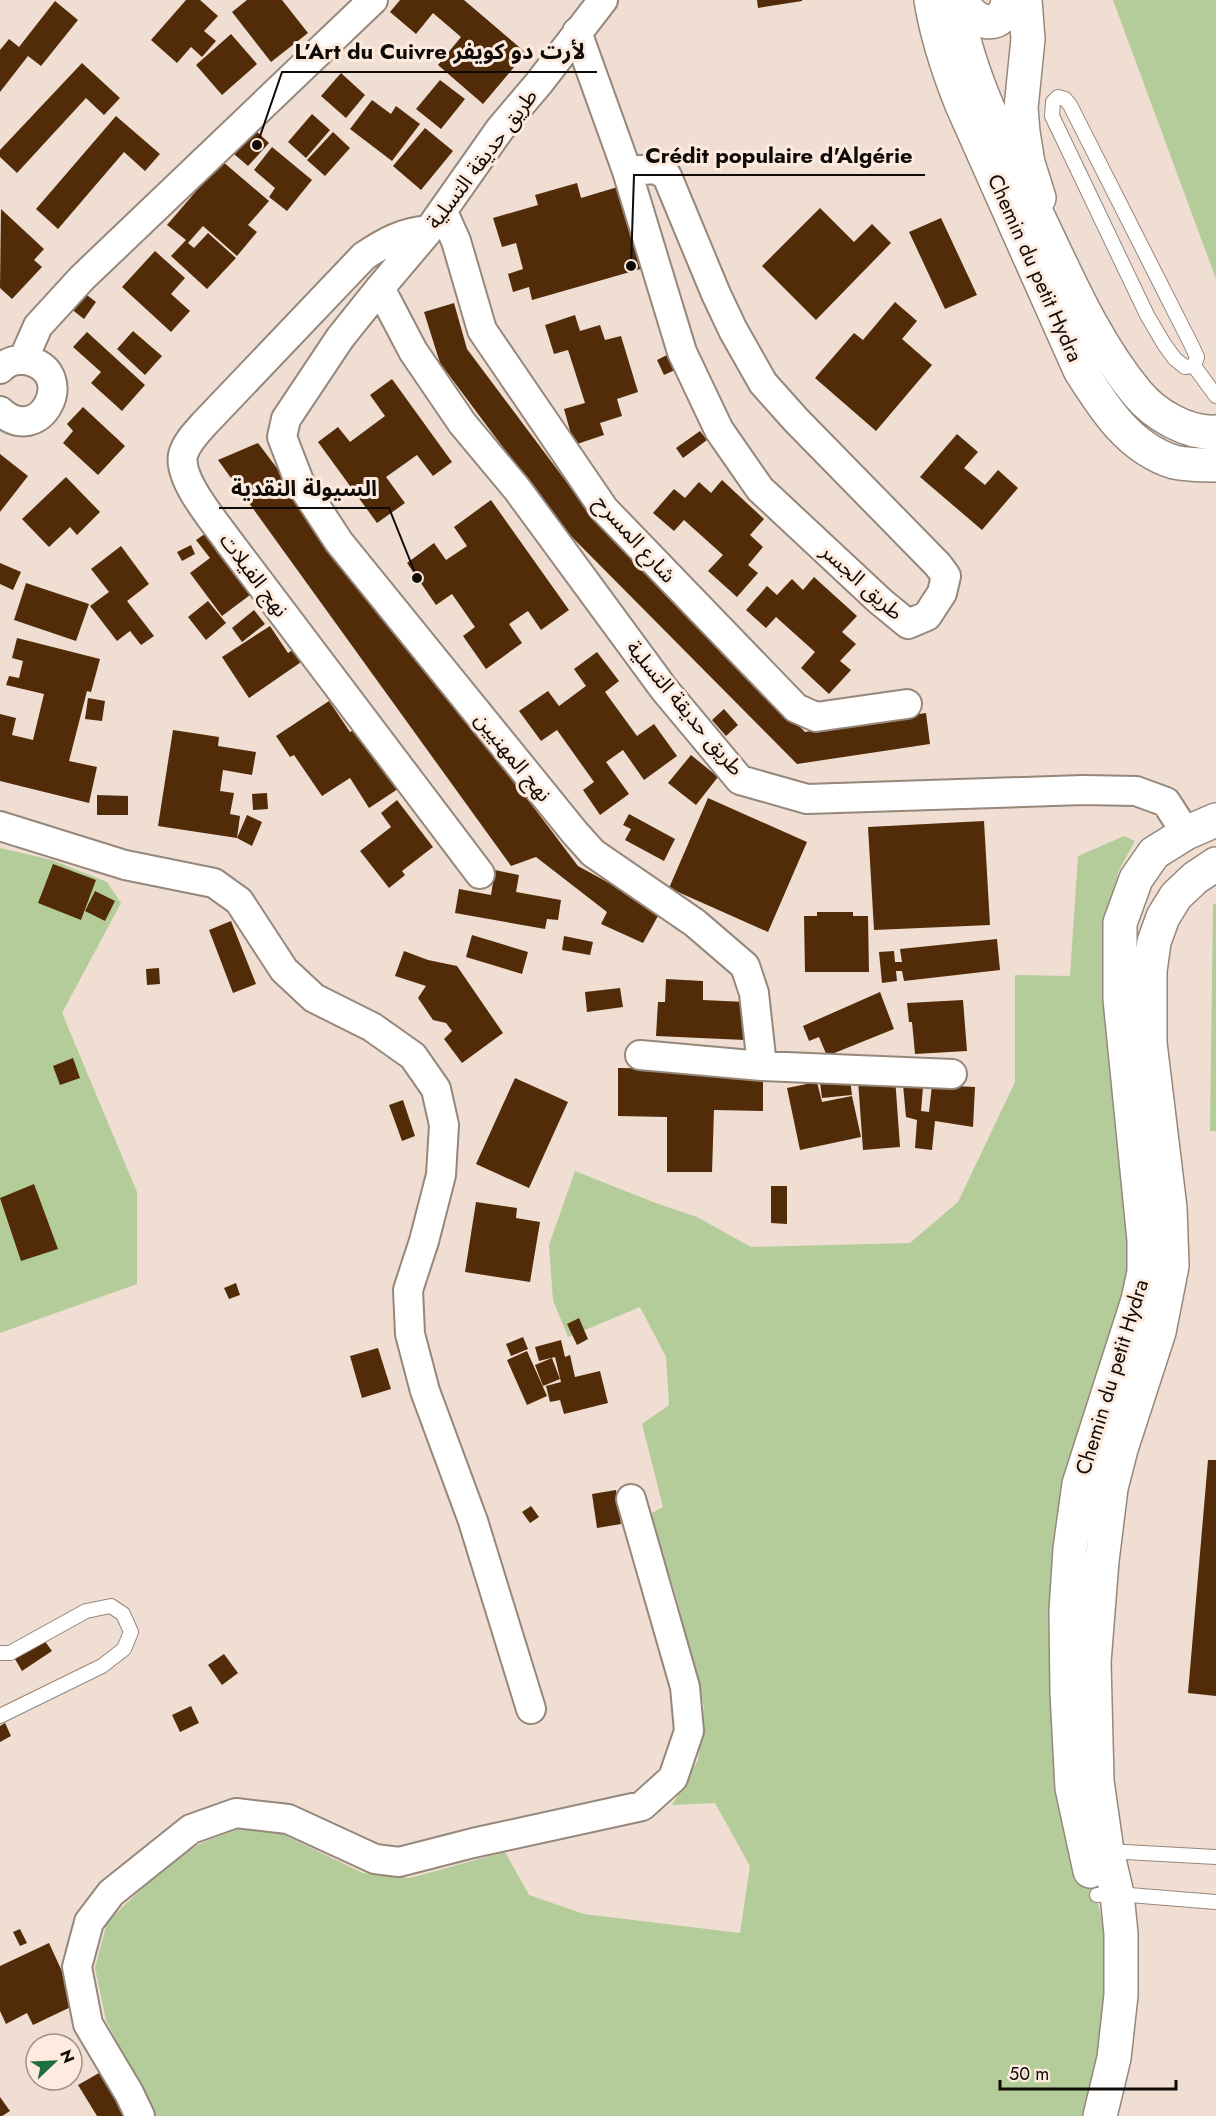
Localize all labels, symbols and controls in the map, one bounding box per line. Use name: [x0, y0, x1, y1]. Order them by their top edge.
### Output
callout: L’Art du Cuivre لأرت دو كويفر: [282, 32, 597, 72]
text: L’Art du Cuivre لأرت دو كويفر: [295, 35, 585, 67]
street label: طريق حديقة التسلية: [419, 83, 545, 235]
callout: Crédit populaire d'Algérie: [634, 135, 925, 175]
text: Crédit populaire d'Algérie: [645, 139, 913, 171]
street label: Chemin du petit Hydra: [980, 169, 1090, 367]
callout: السيولة النقدية: [219, 468, 389, 508]
text: السيولة النقدية: [231, 472, 377, 504]
street label: شارع المسرح: [587, 488, 683, 590]
street label: نهج الفيلات: [212, 527, 296, 623]
street label: طريق الجسر: [814, 536, 910, 627]
street label: طريق حديقة التسلية: [619, 634, 751, 782]
street label: نهج المهنيين: [467, 706, 559, 808]
street label: Chemin du petit Hydra: [1068, 1276, 1156, 1478]
north arrow: [24, 2032, 84, 2092]
text: N: [54, 2046, 80, 2067]
scale bar: [1000, 2053, 1176, 2091]
text: 50 m: [1009, 2061, 1049, 2087]

